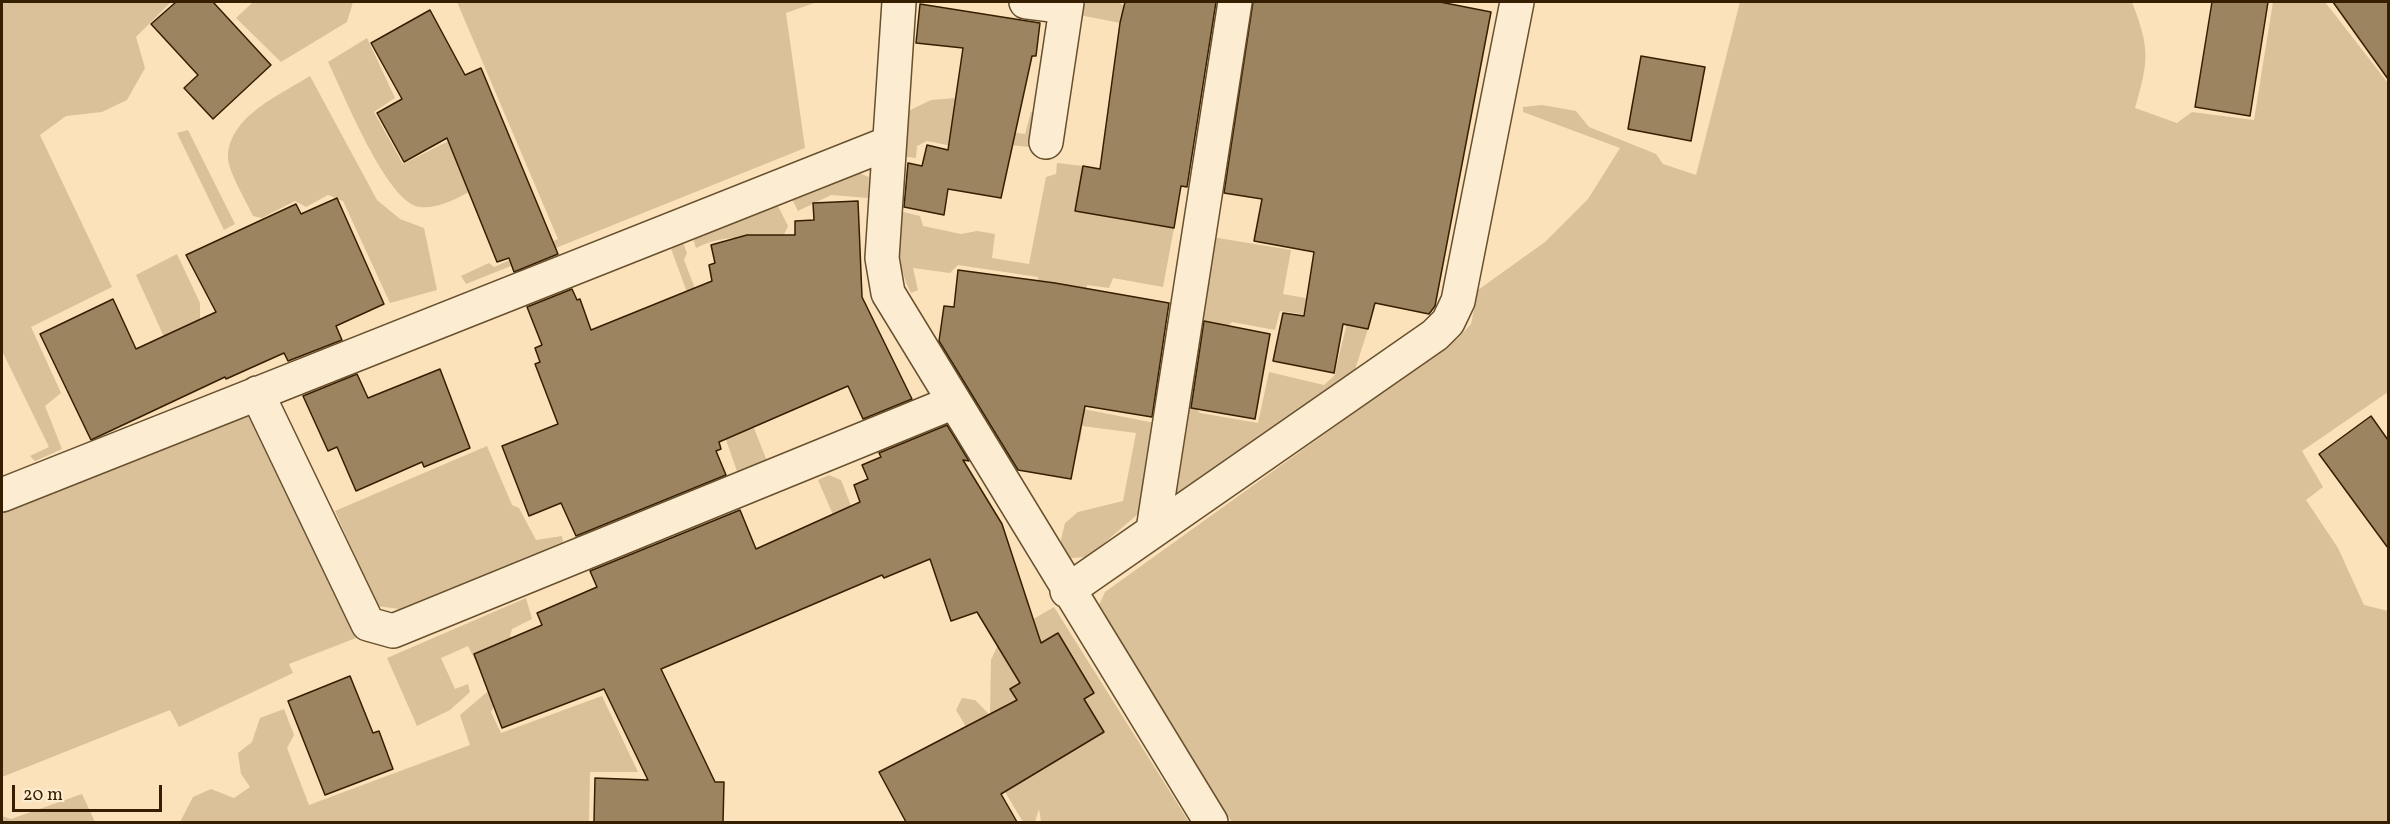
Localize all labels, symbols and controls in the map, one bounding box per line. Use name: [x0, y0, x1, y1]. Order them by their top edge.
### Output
scale bar: [15, 773, 165, 811]
text: 20 m: [23, 783, 63, 808]

